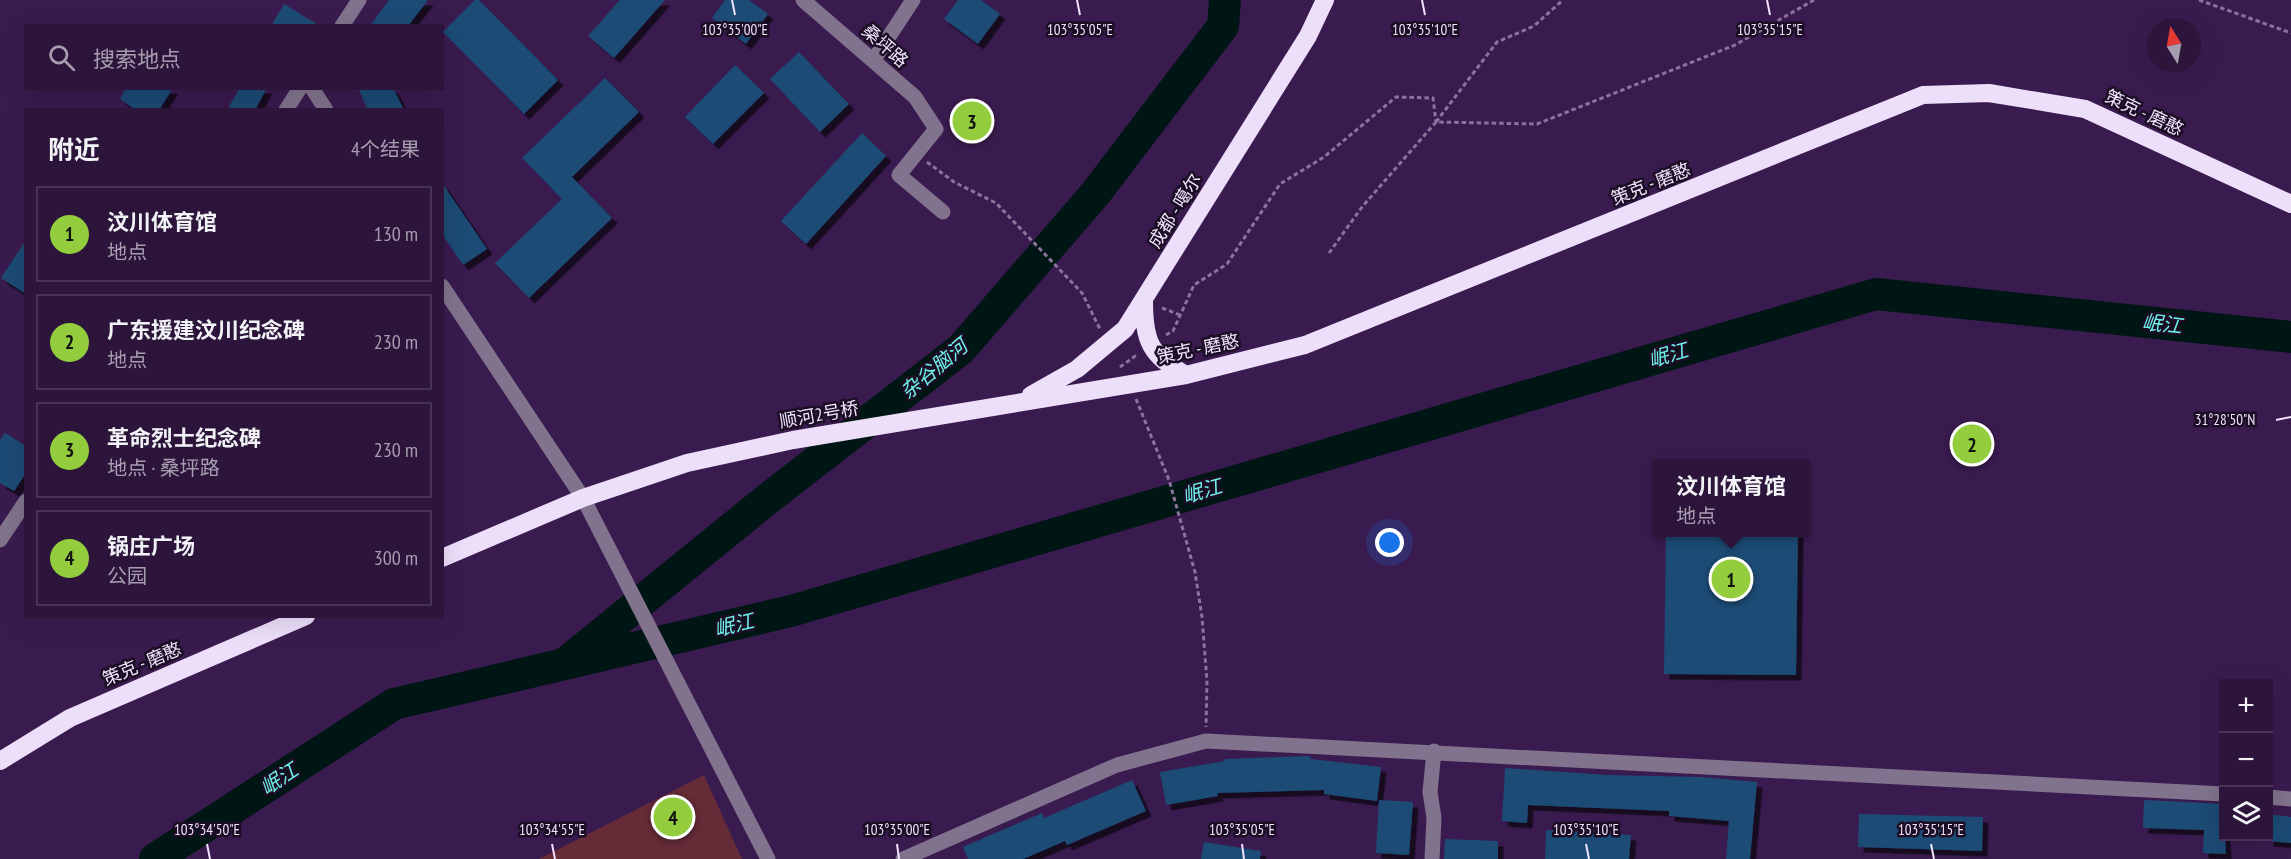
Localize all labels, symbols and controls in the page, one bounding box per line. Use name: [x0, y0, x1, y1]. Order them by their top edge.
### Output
north arrow: [2147, 18, 2201, 72]
street label: 桑坪路: [857, 19, 913, 72]
text: 103°35'00"E: [702, 20, 768, 39]
text: 103°35'05"E: [1047, 20, 1113, 39]
text: 103°35'10"E: [1392, 20, 1458, 39]
text: 103°35'15"E: [1737, 20, 1803, 39]
search box: [24, 24, 444, 90]
icon: search: [45, 41, 78, 74]
text: 搜索地点: [93, 45, 181, 73]
street label: 策克 - 磨憨: [2102, 84, 2187, 141]
pin: 3: [952, 98, 992, 144]
text: 附近: [48, 133, 100, 166]
text: 4个结果: [351, 136, 420, 162]
street label: 策克 - 磨憨: [1608, 157, 1694, 210]
street label: 成都 - 噶尔: [1143, 169, 1206, 252]
text: 汶川体育馆: [107, 208, 217, 236]
text: 1: [65, 221, 74, 247]
text: 130 m: [374, 221, 418, 247]
text: 地点: [107, 239, 147, 265]
water label: 岷江: [2141, 309, 2185, 339]
text: 广东援建汶川纪念碑: [107, 316, 305, 344]
text: 2: [65, 329, 74, 355]
text: 230 m: [374, 329, 418, 355]
street label: 策克 - 磨憨: [1155, 329, 1241, 368]
water label: 杂谷脑河: [895, 331, 976, 405]
water label: 岷江: [1645, 336, 1693, 373]
text: 地点: [107, 347, 147, 373]
street label: 顺河2号桥: [777, 396, 860, 433]
text: 31°28'50"N: [2195, 410, 2255, 429]
pin: 2: [1952, 422, 1992, 466]
text: 革命烈士纪念碑: [107, 424, 261, 452]
text: 3: [65, 437, 74, 463]
text: 230 m: [374, 437, 418, 463]
text: 地点 · 桑坪路: [107, 455, 220, 481]
popup: [1653, 459, 1809, 537]
water label: 岷江: [1179, 472, 1227, 509]
text: 汶川体育馆: [1676, 472, 1786, 500]
text: 地点: [1676, 503, 1716, 529]
your location: [1375, 528, 1404, 557]
text: 锅庄广场: [107, 532, 195, 560]
text: 4: [65, 545, 74, 571]
text: 300 m: [374, 545, 418, 571]
pin: 1: [1712, 556, 1750, 602]
text: 公园: [107, 563, 147, 589]
water label: 岷江: [712, 607, 758, 642]
street label: 策克 - 磨憨: [99, 637, 185, 690]
map controls: [2219, 679, 2273, 841]
button: +: [2219, 679, 2273, 733]
button: −: [2219, 733, 2273, 787]
water label: 岷江: [255, 756, 305, 801]
button: layers: [2219, 787, 2273, 841]
pin: 4: [654, 794, 692, 840]
text: 103°34'50"E: [174, 820, 240, 839]
text: 103°34'55"E: [519, 820, 585, 839]
text: 103°35'00"E: [864, 820, 930, 839]
text: 103°35'05"E: [1209, 820, 1275, 839]
text: 103°35'10"E: [1553, 820, 1619, 839]
text: 103°35'15"E: [1898, 820, 1964, 839]

